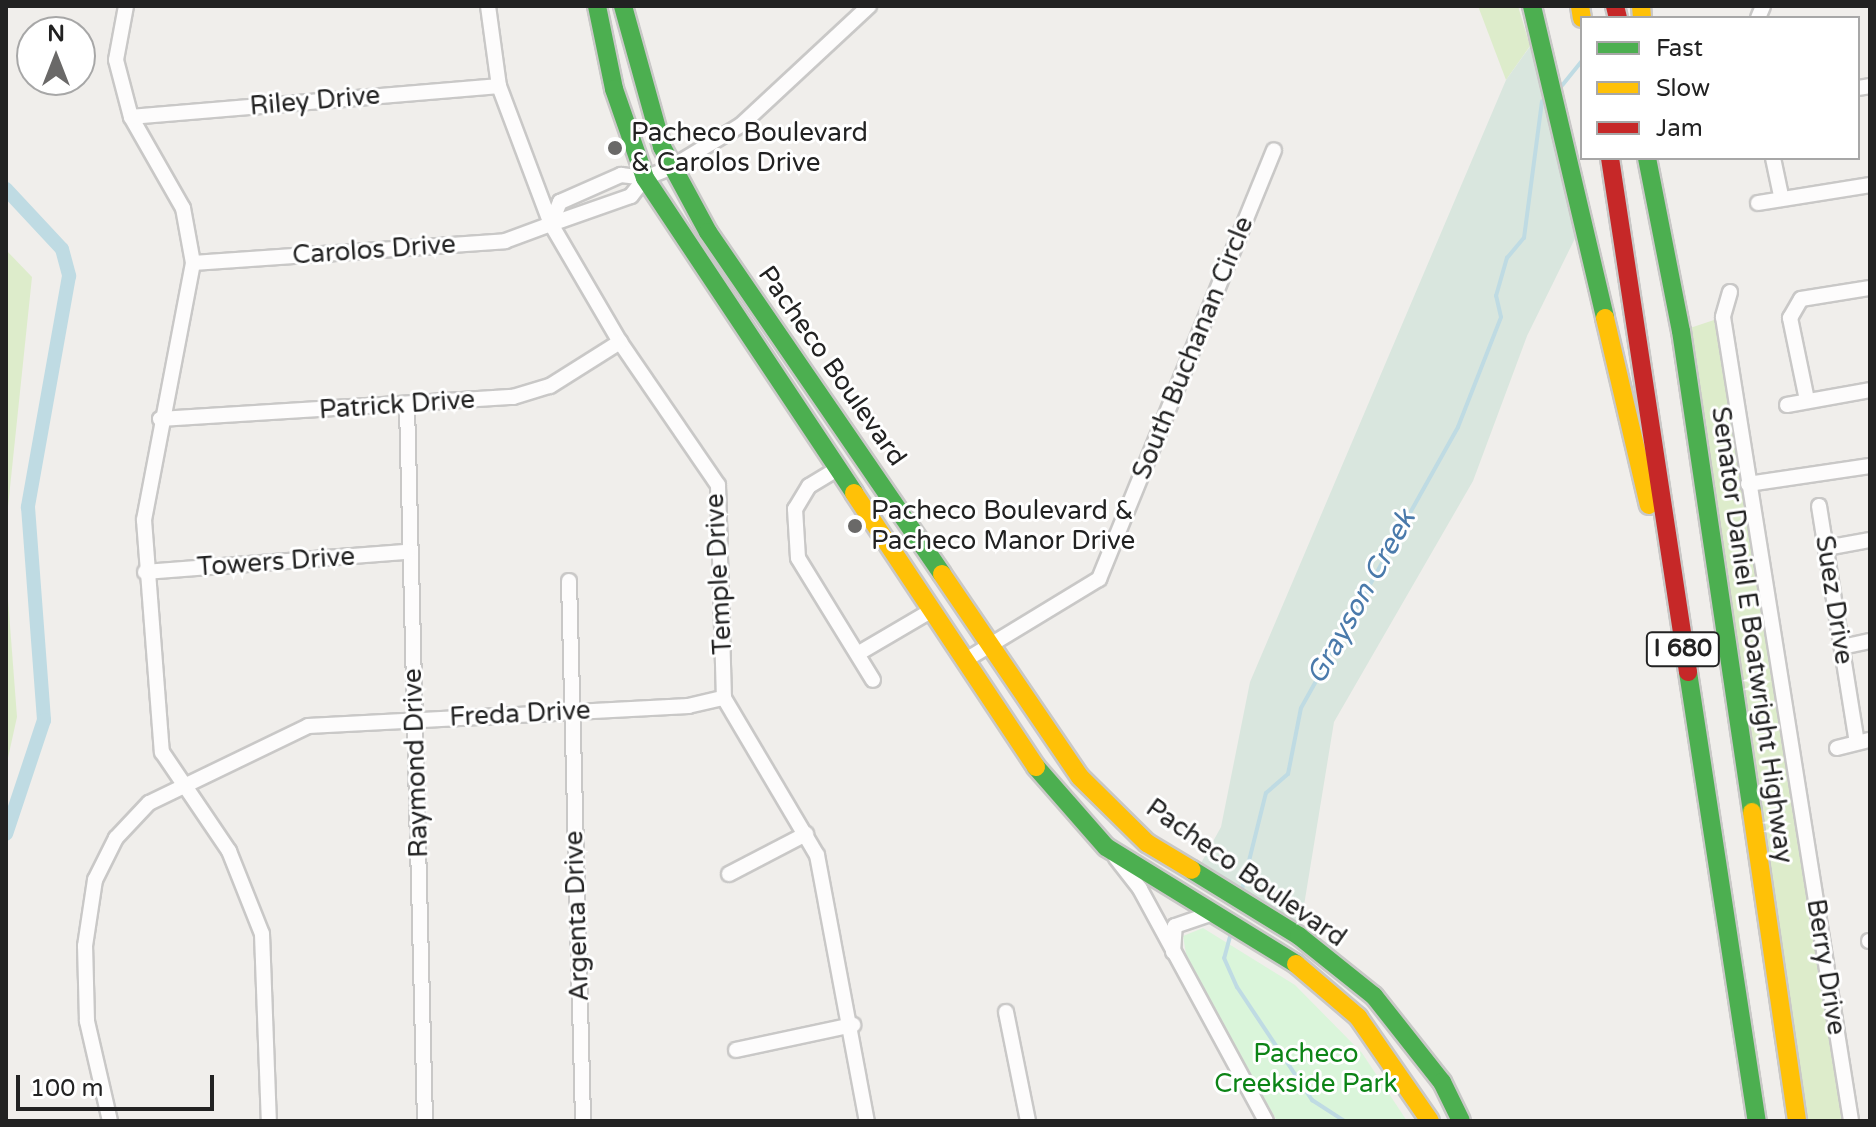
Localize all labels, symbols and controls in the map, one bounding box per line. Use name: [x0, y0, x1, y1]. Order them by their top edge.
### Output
north arrow: [16, 16, 96, 96]
legend: [1580, 16, 1860, 160]
text: N: [47, 21, 65, 47]
text: Fast: [1656, 34, 1703, 63]
text: Slow: [1656, 74, 1710, 103]
street label: Riley Drive: [248, 80, 382, 122]
text: Jam: [1656, 114, 1703, 143]
place label: Pacheco Boulevard & Carolos Drive: [631, 117, 868, 178]
marker: Pacheco Boulevard & Carolos Drive: [606, 139, 624, 157]
street label: South Buchanan Circle: [1126, 212, 1260, 484]
street label: Carolos Drive: [291, 229, 457, 271]
street label: Pacheco Boulevard: [751, 260, 913, 472]
street label: Patrick Drive: [318, 384, 476, 426]
street label: Senator Daniel E Boatwright Highway: [1704, 405, 1800, 865]
street label: Temple Drive: [699, 493, 739, 655]
place label: Pacheco Boulevard & Pacheco Manor Drive: [871, 495, 1135, 556]
water label: Grayson Creek: [1299, 504, 1423, 690]
marker: Pacheco Boulevard & Pacheco Manor Drive: [846, 517, 864, 535]
street label: Suez Drive: [1808, 533, 1860, 667]
street label: Towers Drive: [196, 541, 356, 583]
road number: I 680: [1645, 629, 1721, 669]
street label: Raymond Drive: [397, 668, 435, 858]
street label: Freda Drive: [449, 695, 591, 733]
street label: Pacheco Boulevard: [1140, 792, 1352, 954]
street label: Argenta Drive: [558, 830, 596, 1002]
street label: Berry Drive: [1800, 897, 1852, 1037]
park label: Pacheco Creekside Park: [1214, 1038, 1398, 1100]
scale bar: [20, 1059, 218, 1109]
text: 100 m: [30, 1074, 104, 1103]

